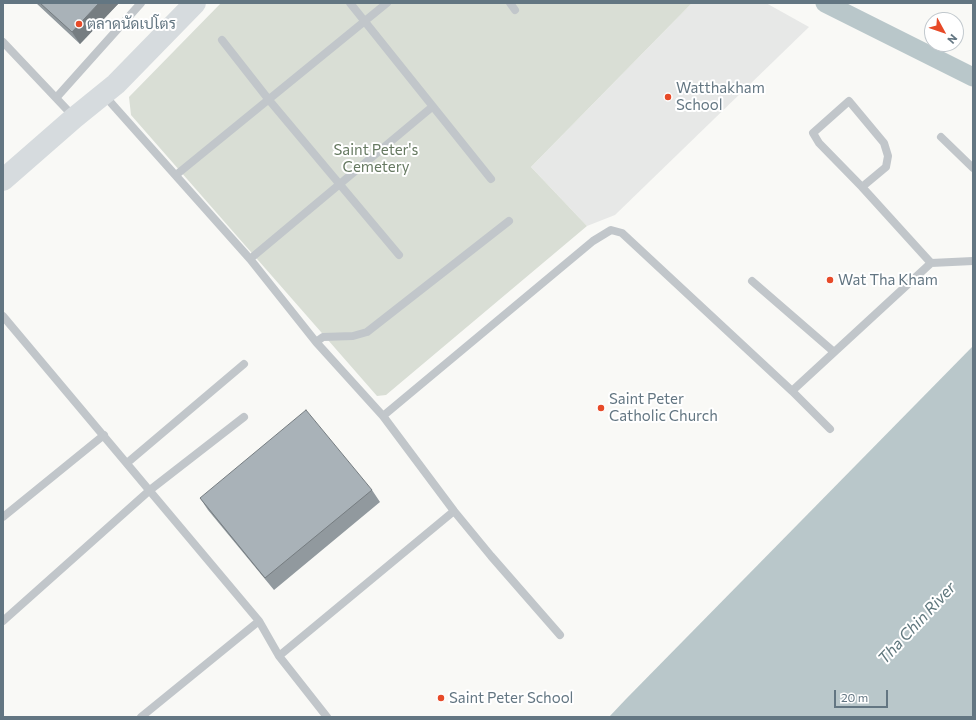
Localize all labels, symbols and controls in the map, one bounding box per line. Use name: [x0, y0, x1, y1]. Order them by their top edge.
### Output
north arrow: [924, 12, 964, 52]
place label: ตลาดนัดเปโตร: [87, 15, 176, 33]
marker: ตลาดนัดเปโตร: [74, 19, 84, 29]
text: N: [945, 32, 960, 47]
place label: Watthakham School: [676, 79, 765, 114]
marker: Watthakham School: [663, 92, 673, 102]
park label: Saint Peter's Cemetery: [334, 141, 418, 176]
place label: Wat Tha Kham: [838, 271, 938, 289]
marker: Wat Tha Kham: [825, 275, 835, 285]
place label: Saint Peter Catholic Church: [609, 390, 718, 425]
marker: Saint Peter Catholic Church: [596, 403, 606, 413]
water label: Tha Chin River: [874, 578, 960, 668]
scale bar: [836, 682, 890, 708]
place label: Saint Peter School: [449, 689, 573, 707]
text: 20 m: [841, 690, 868, 704]
marker: Saint Peter School: [436, 693, 446, 703]

